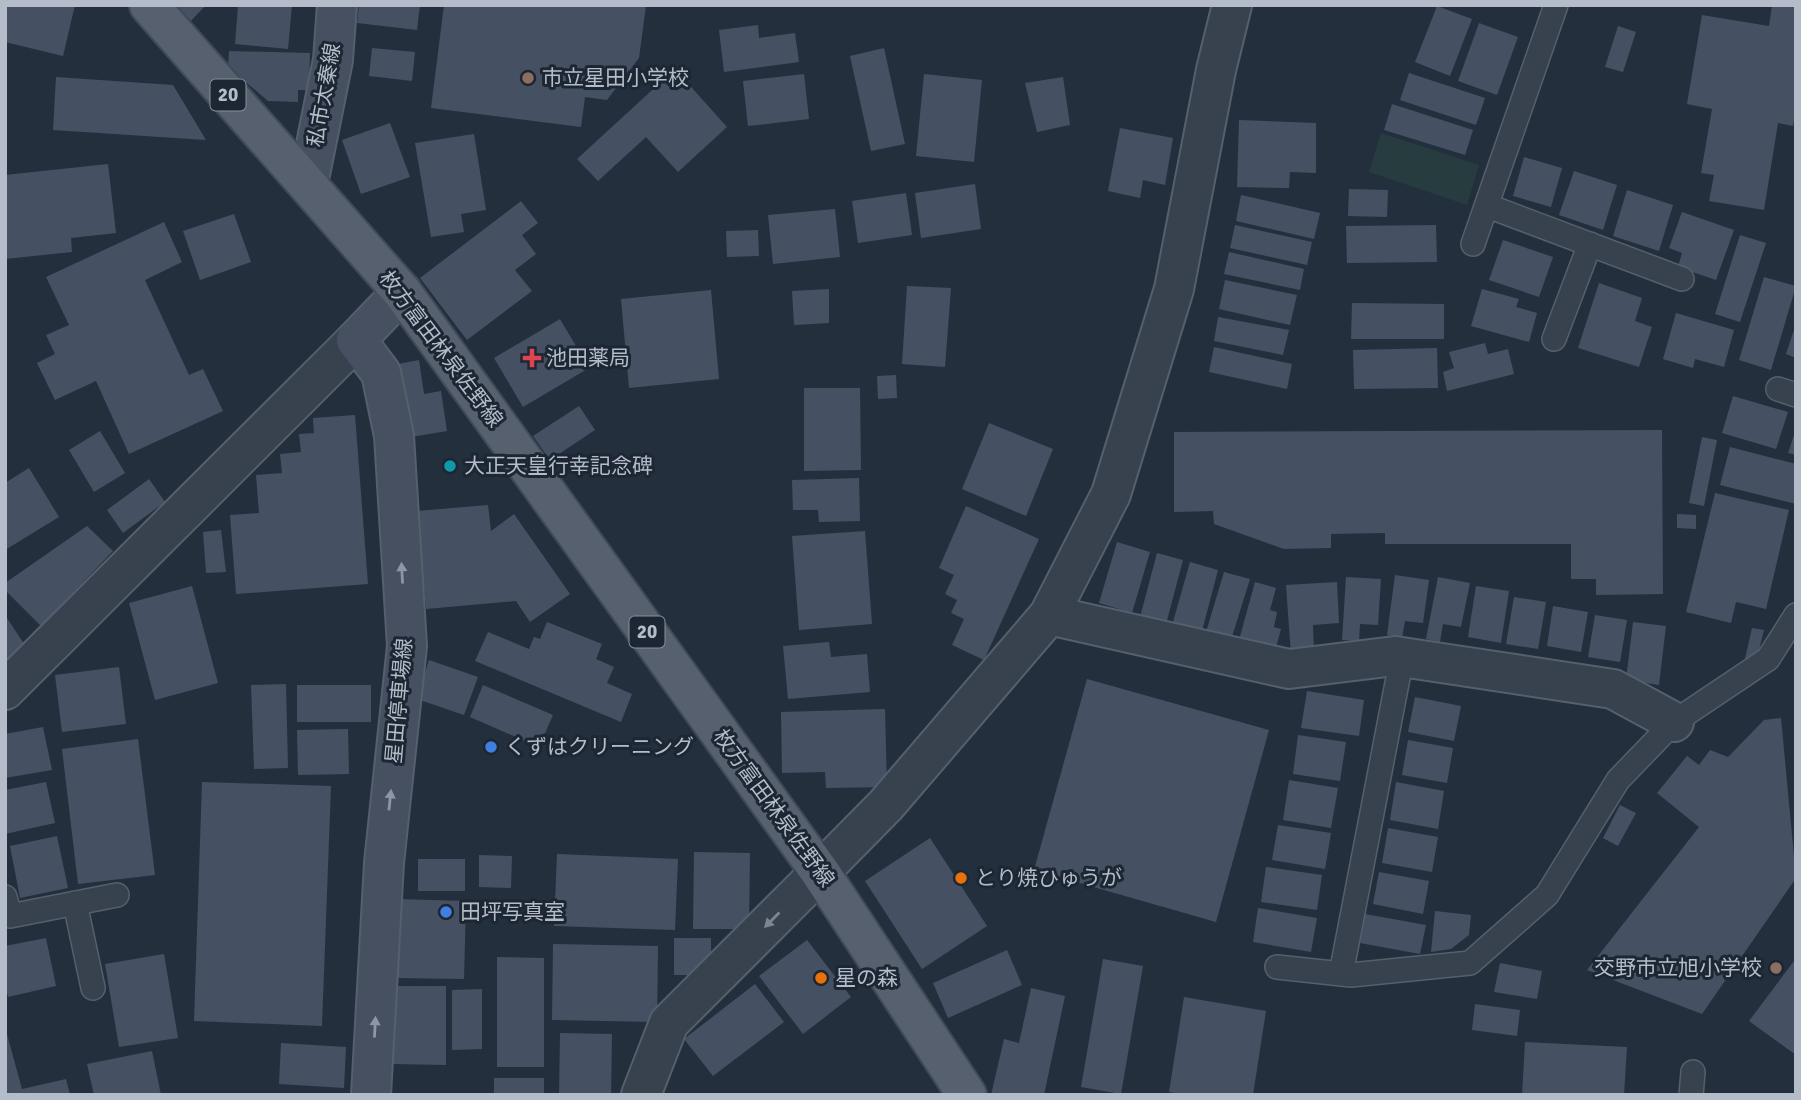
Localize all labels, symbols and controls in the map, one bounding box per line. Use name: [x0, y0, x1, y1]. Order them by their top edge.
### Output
street label: 私市太秦線: [302, 41, 346, 149]
place label: 市立星田小学校: [542, 65, 689, 91]
marker: 市立星田小学校: [520, 70, 536, 86]
road number: 20: [210, 80, 246, 110]
street label: 枚方富田林泉佐野線: [374, 266, 508, 432]
place label: 池田薬局: [546, 345, 630, 371]
marker: 池田薬局: [524, 350, 540, 366]
place label: 大正天皇行幸記念碑: [464, 453, 653, 479]
marker: 大正天皇行幸記念碑: [442, 458, 458, 474]
one-way arrow: [397, 562, 408, 584]
road number: 20: [630, 617, 664, 648]
street label: 星田停車場線: [381, 637, 417, 765]
street label: 枚方富田林泉佐野線: [708, 724, 840, 892]
place label: くずはクリーニング: [505, 734, 694, 760]
marker: くずはクリーニング: [483, 739, 499, 755]
one-way arrow: [385, 789, 396, 811]
place label: とり焼ひゅうが: [975, 865, 1122, 891]
marker: とり焼ひゅうが: [953, 870, 969, 886]
place label: 田坪写真室: [460, 899, 565, 925]
marker: 田坪写真室: [438, 904, 454, 920]
one-way arrow: [764, 911, 781, 928]
place label: 交野市立旭小学校: [1594, 955, 1762, 981]
marker: 交野市立旭小学校: [1768, 960, 1784, 976]
place label: 星の森: [835, 965, 898, 991]
marker: 星の森: [813, 970, 829, 986]
one-way arrow: [369, 1015, 380, 1037]

